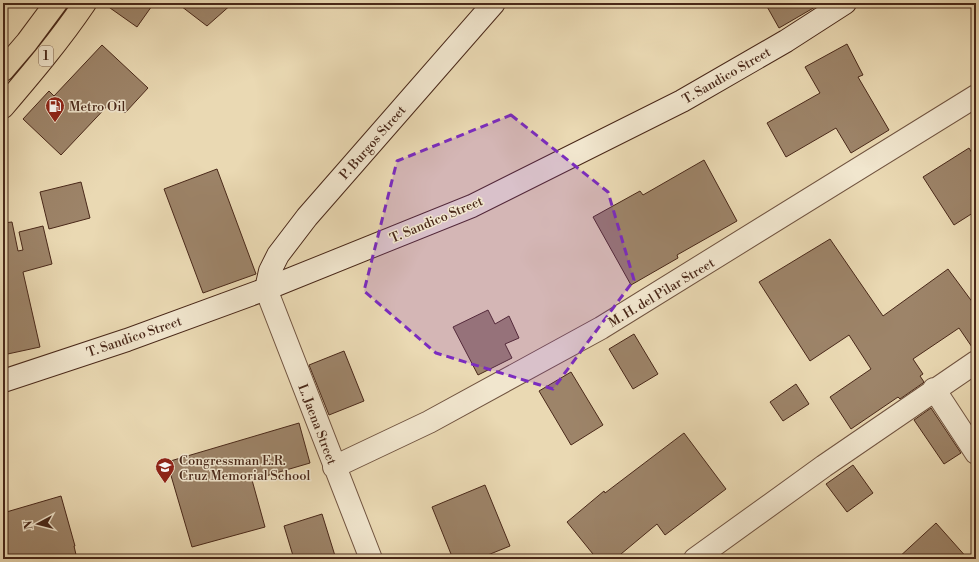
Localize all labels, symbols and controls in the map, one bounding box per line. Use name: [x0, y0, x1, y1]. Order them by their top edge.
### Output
street label: T. Sandico Street: [679, 44, 774, 108]
road number: 1: [39, 46, 53, 66]
fuel station icon: Metro Oil: [44, 95, 66, 123]
place label: Metro Oil: [69, 99, 126, 115]
street label: P. Burgos Street: [336, 102, 410, 183]
street label: T. Sandico Street: [387, 193, 486, 247]
street label: M. H. del Pilar Street: [606, 255, 718, 331]
street label: T. Sandico Street: [85, 313, 184, 361]
street label: L. Jaena Street: [294, 382, 340, 467]
place label: Congressman E.R. Cruz Memorial School: [179, 453, 311, 484]
school or university icon: Congressman E.R. Cruz Memorial School: [154, 456, 176, 484]
north arrow: [18, 504, 58, 544]
text: N: [22, 520, 37, 530]

